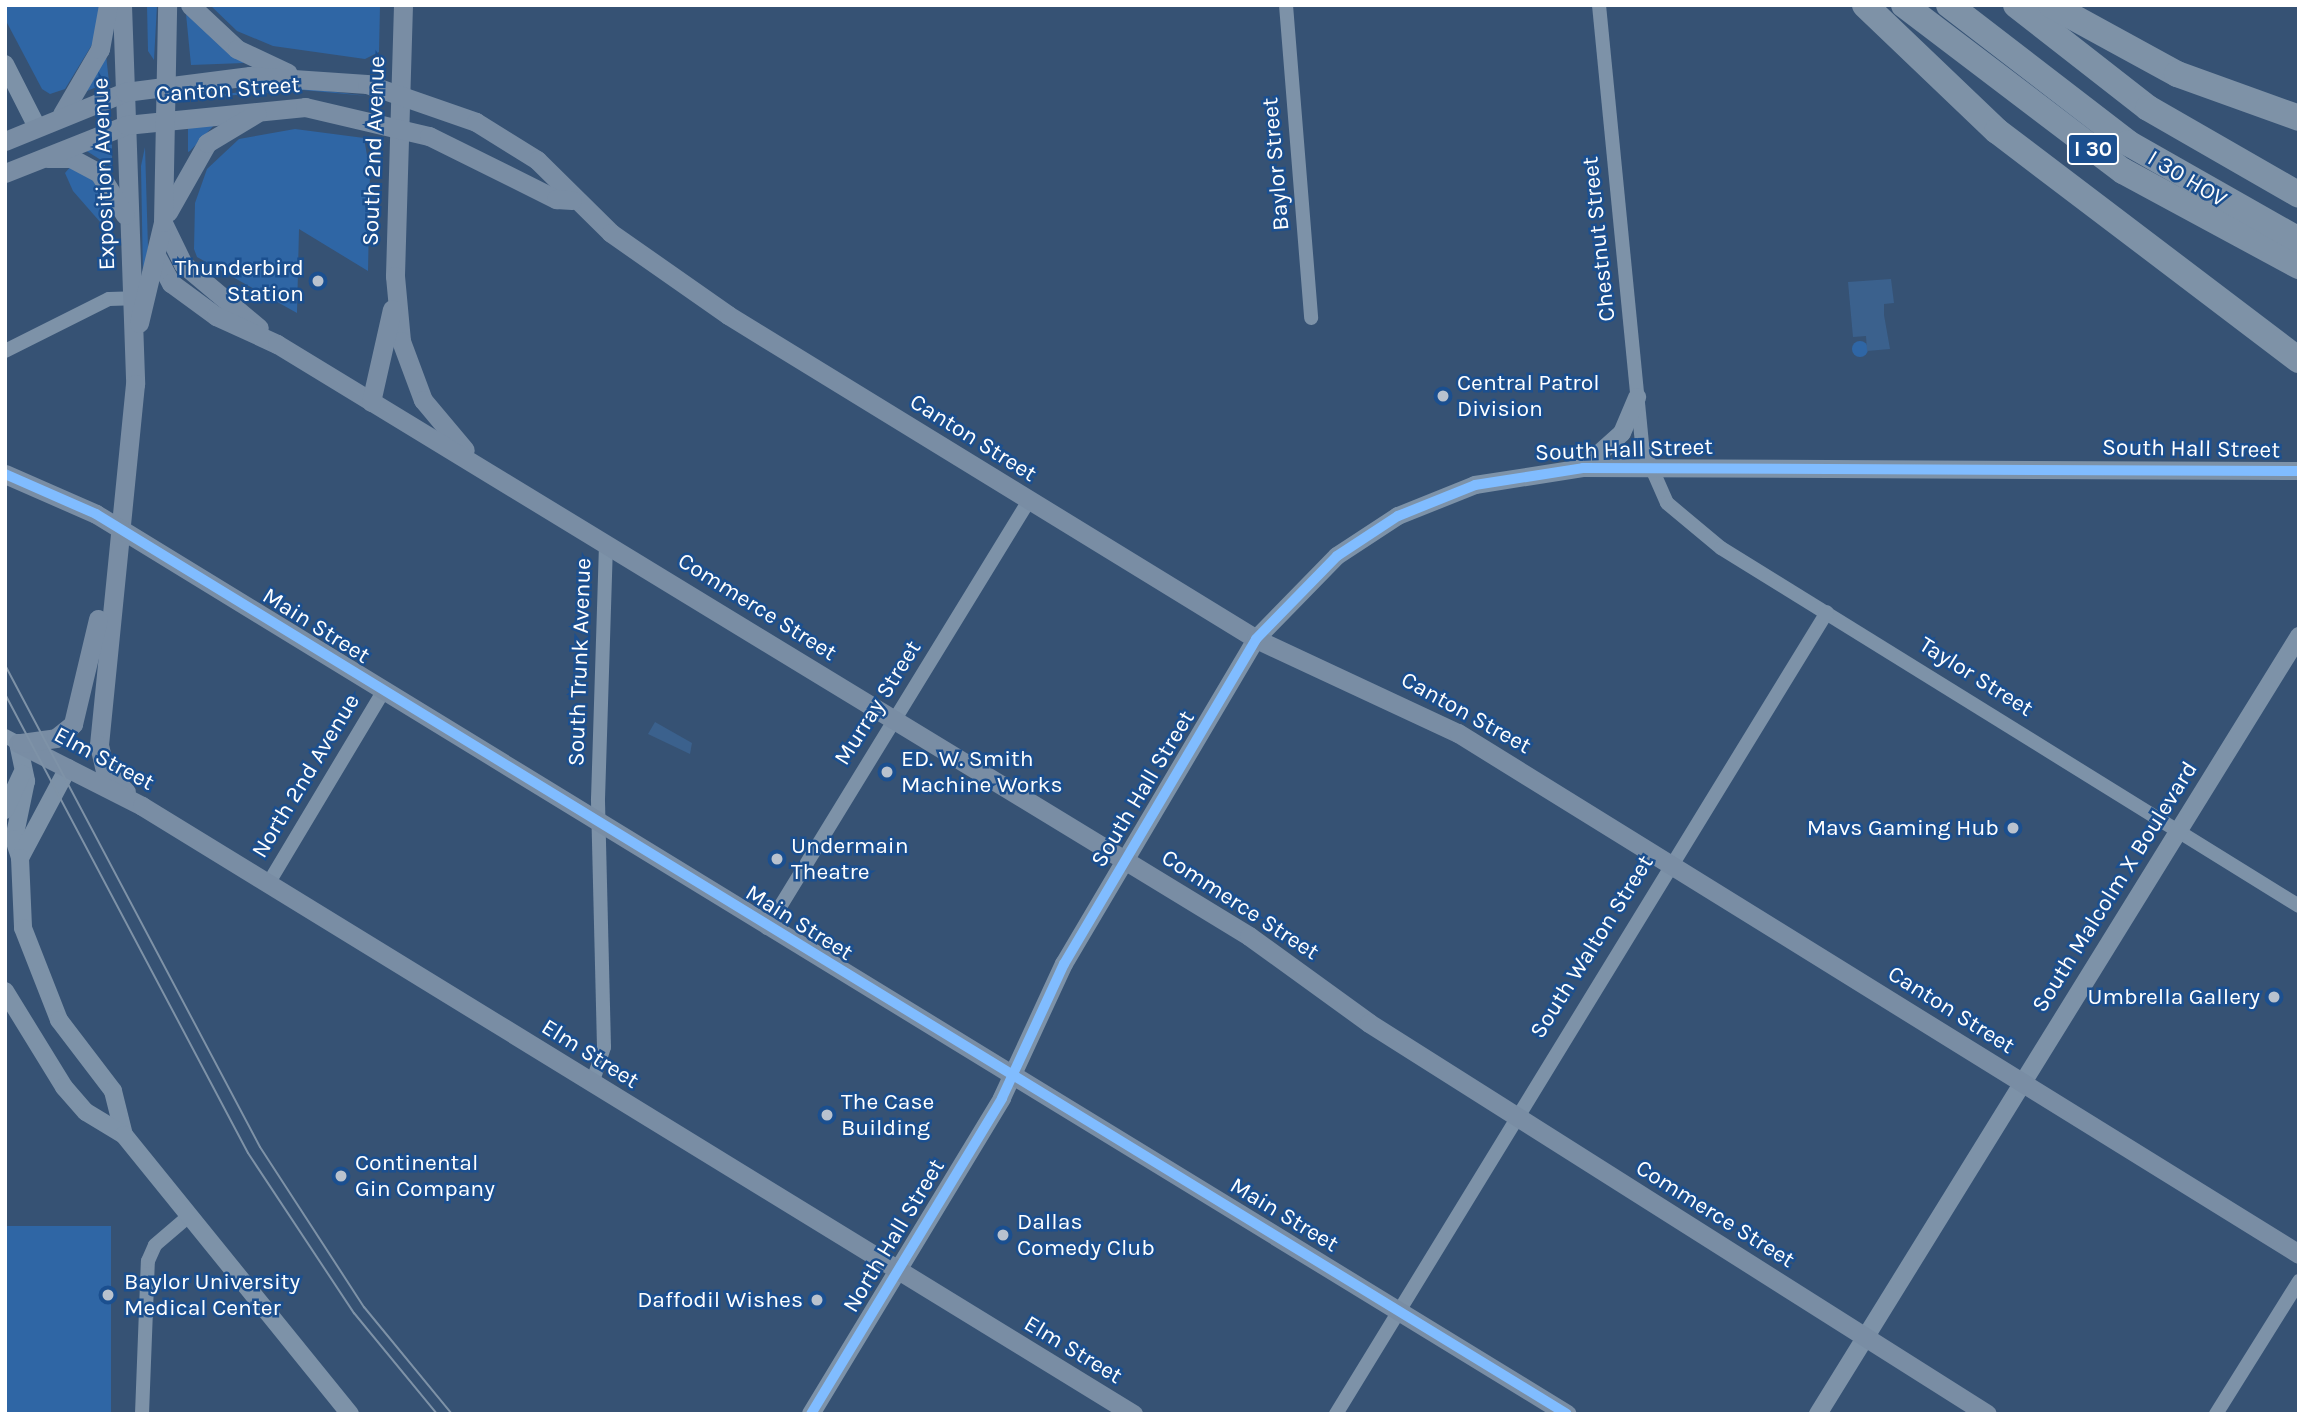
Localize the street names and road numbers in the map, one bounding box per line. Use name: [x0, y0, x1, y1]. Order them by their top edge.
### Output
street label: South 2nd Avenue: [357, 55, 391, 247]
street label: Canton Street: [155, 71, 301, 109]
street label: Exposition Avenue: [87, 77, 121, 271]
street label: Baylor Street: [1256, 96, 1296, 232]
road number: I 30: [2067, 132, 2119, 166]
street label: I 30 HOV: [2142, 145, 2232, 213]
street label: Chestnut Street: [1577, 155, 1621, 323]
street label: Canton Street: [904, 388, 1042, 488]
street label: South Hall Street: [1535, 433, 1713, 467]
street label: South Hall Street: [2102, 434, 2280, 464]
street label: Commerce Street: [672, 547, 842, 667]
street label: South Trunk Avenue: [563, 557, 597, 767]
street label: Main Street: [257, 582, 375, 670]
street label: Taylor Street: [1914, 631, 2038, 723]
street label: Murray Street: [829, 635, 927, 771]
street label: Canton Street: [1396, 666, 1536, 760]
street label: North 2nd Avenue: [246, 689, 366, 863]
street label: South Hall Street: [1085, 706, 1201, 872]
street label: Elm Street: [49, 721, 159, 797]
street label: South Malcolm X Boulevard: [2026, 757, 2204, 1017]
street label: Commerce Street: [1156, 844, 1324, 966]
street label: South Walton Street: [1524, 850, 1660, 1044]
street label: Main Street: [740, 879, 858, 967]
street label: Canton Street: [1882, 960, 2020, 1060]
street label: Elm Street: [536, 1013, 644, 1095]
street label: North Hall Street: [837, 1154, 951, 1318]
street label: Commerce Street: [1630, 1154, 1800, 1274]
street label: Main Street: [1225, 1172, 1343, 1258]
street label: Elm Street: [1019, 1310, 1127, 1390]

